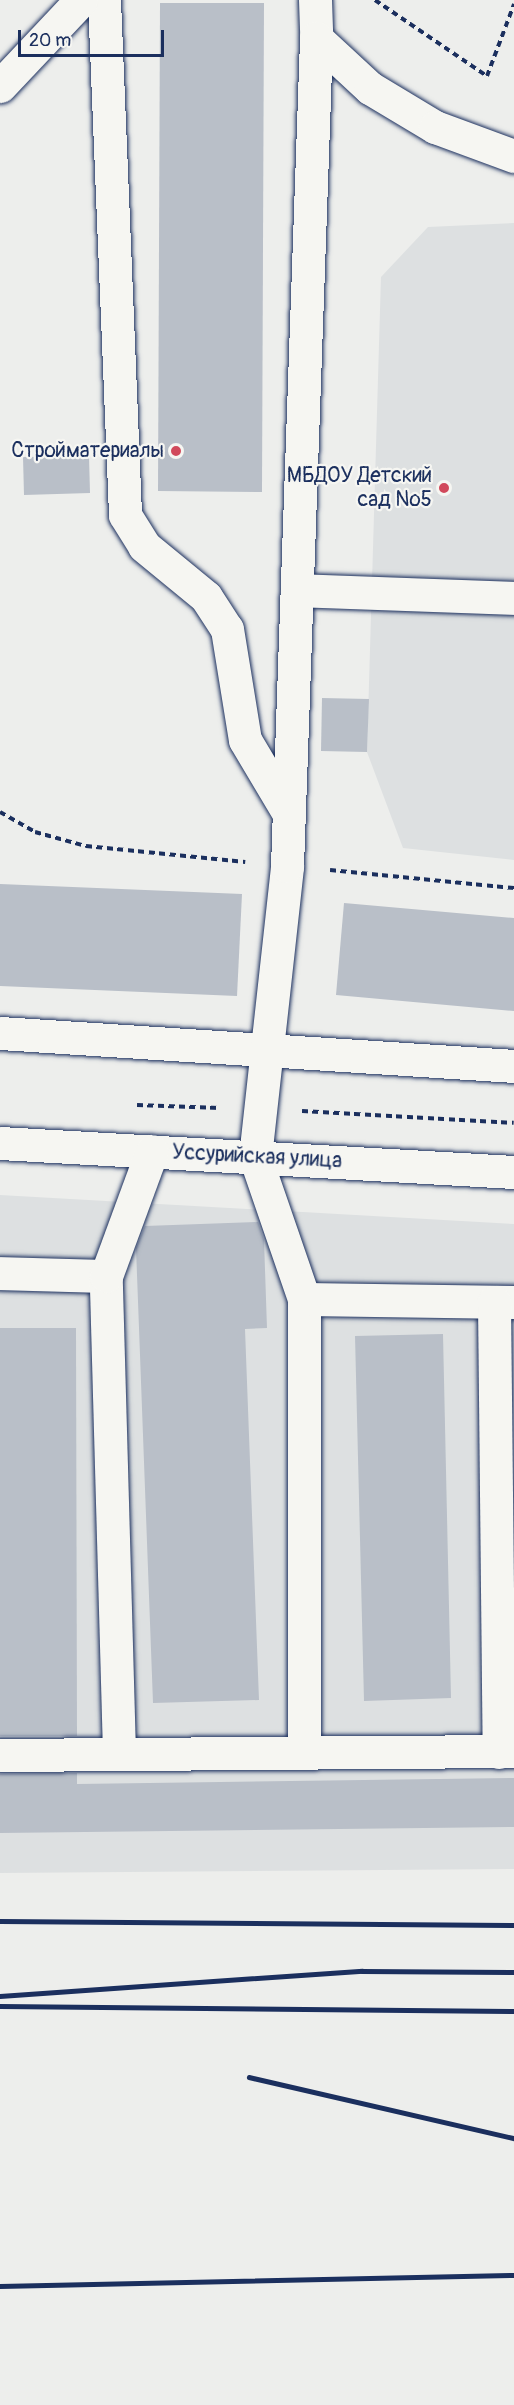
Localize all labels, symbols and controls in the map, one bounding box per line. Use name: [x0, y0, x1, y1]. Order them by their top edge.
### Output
scale bar: [21, 18, 166, 56]
text: 20 m: [29, 29, 71, 52]
place label: Стройматериалы: [11, 438, 164, 464]
marker: Стройматериалы: [169, 444, 183, 458]
place label: МБДОУ Детский сад №5: [287, 463, 432, 513]
marker: МБДОУ Детский сад №5: [437, 481, 451, 495]
street label: Уссурийская улица: [171, 1140, 343, 1174]

